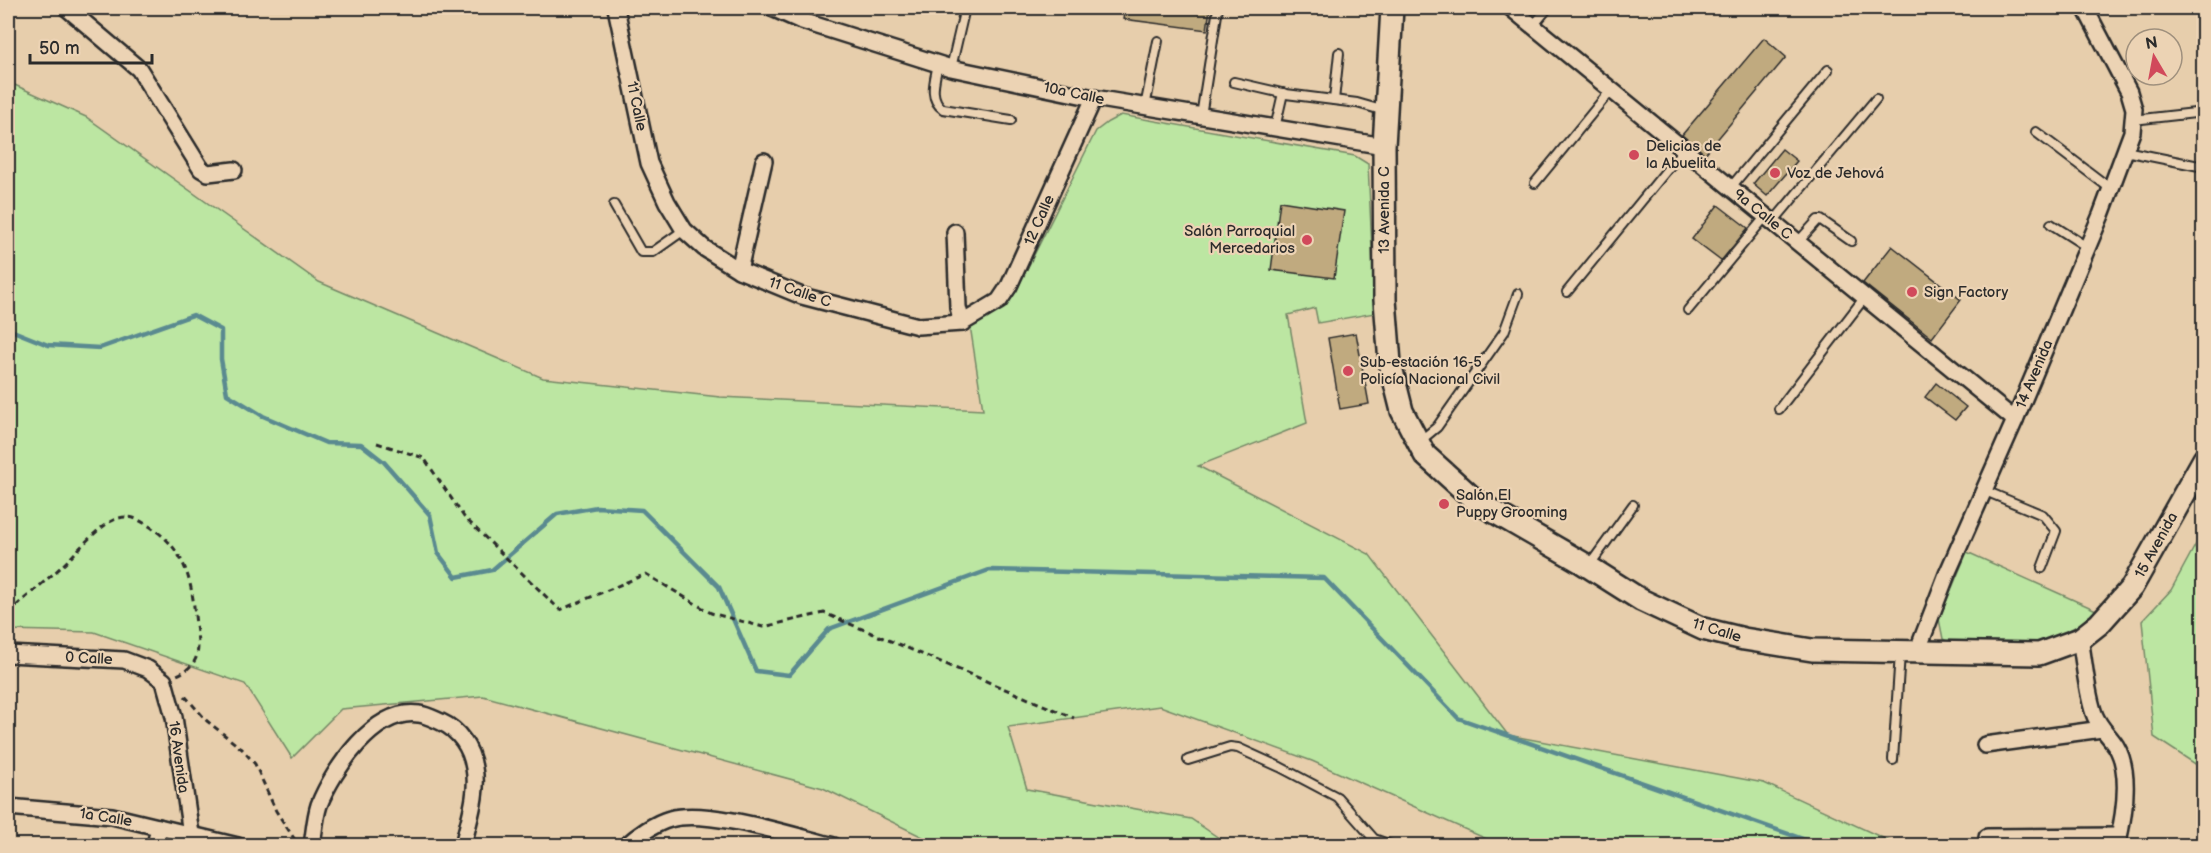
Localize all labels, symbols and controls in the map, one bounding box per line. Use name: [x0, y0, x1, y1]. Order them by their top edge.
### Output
scale bar: [30, 27, 152, 65]
north arrow: [2124, 27, 2184, 87]
text: N: [2144, 33, 2159, 54]
text: 50 m: [39, 38, 80, 59]
street label: 10a Calle: [1042, 78, 1106, 109]
street label: 11 Calle: [622, 80, 651, 133]
place label: Delicias de la Abuelita: [1646, 137, 1722, 173]
marker: Delicias de la Abuelita: [1627, 148, 1641, 162]
place label: Voz de Jehová: [1787, 164, 1884, 183]
street label: 13 Avenida C: [1375, 166, 1394, 254]
marker: Voz de Jehová: [1768, 166, 1782, 180]
street label: 9a Calle C: [1729, 185, 1796, 244]
street label: 12 Calle: [1020, 192, 1059, 248]
place label: Salón Parroquial Mercedarios: [1184, 222, 1296, 258]
marker: Salón Parroquial Mercedarios: [1300, 233, 1314, 247]
street label: 11 Calle C: [766, 273, 834, 312]
place label: Sign Factory: [1924, 283, 2009, 302]
marker: Sign Factory: [1905, 285, 1919, 299]
street label: 14 Avenida: [2011, 337, 2057, 411]
place label: Sub-estación 16-5 Policía Nacional Civil: [1360, 353, 1500, 389]
marker: Sub-estación 16-5 Policía Nacional Civil: [1341, 364, 1355, 378]
place label: Salón El Puppy Grooming: [1456, 486, 1567, 522]
marker: Salón El Puppy Grooming: [1437, 497, 1451, 511]
street label: 15 Avenida: [2131, 509, 2182, 581]
street label: 11 Calle: [1690, 614, 1744, 647]
street label: 0 Calle: [65, 648, 113, 669]
street label: 16 Avenida: [164, 720, 193, 794]
street label: 1a Calle: [78, 804, 134, 831]

